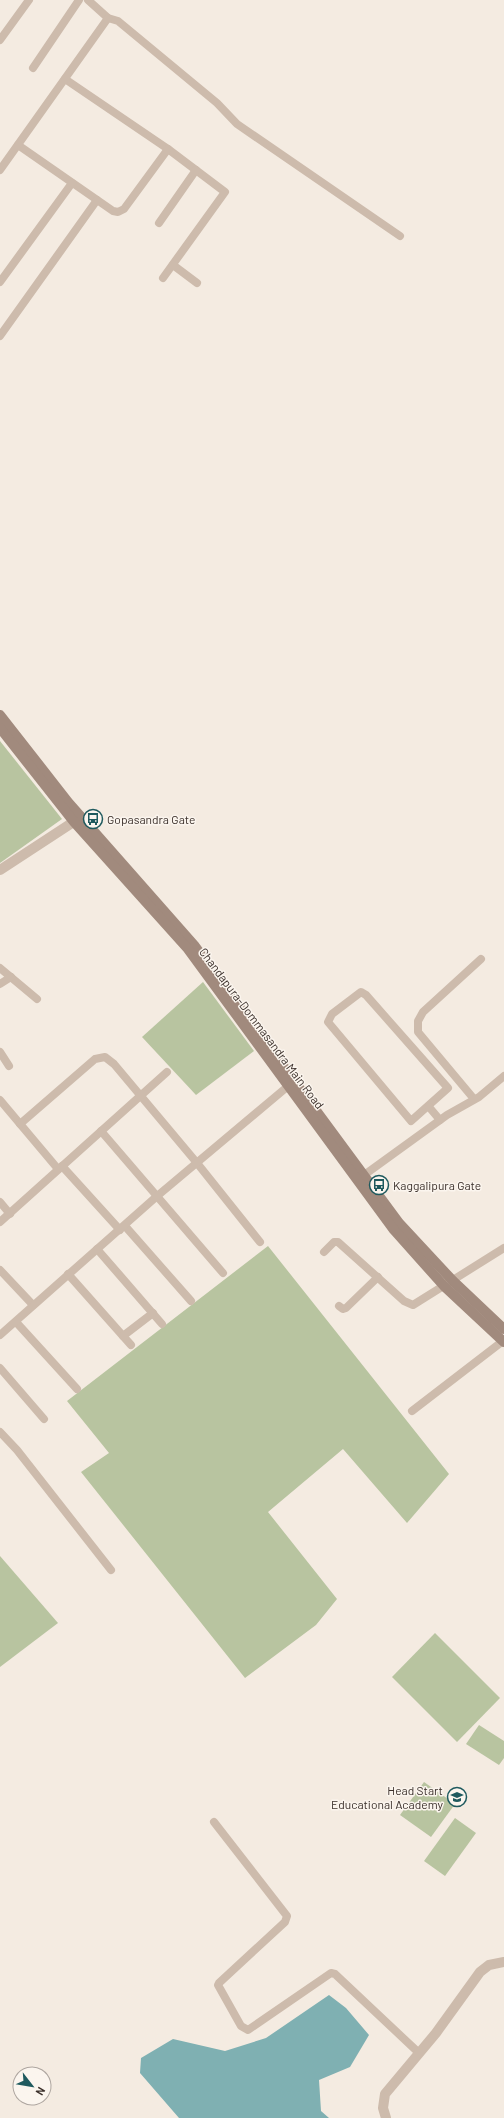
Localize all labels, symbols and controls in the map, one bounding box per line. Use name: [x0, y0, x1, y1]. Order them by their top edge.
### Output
bus stop icon: Gopasandra Gate: [82, 808, 104, 830]
place label: Gopasandra Gate: [107, 812, 195, 826]
street label: Chandapura-Dommasandra Main Road: [197, 945, 327, 1111]
bus stop icon: Kaggalipura Gate: [368, 1174, 390, 1196]
place label: Kaggalipura Gate: [393, 1178, 481, 1192]
place label: Head Start Educational Academy: [331, 1783, 443, 1811]
school or university icon: Head Start Educational Academy: [446, 1786, 468, 1808]
north arrow: [12, 2066, 52, 2106]
text: N: [34, 2085, 48, 2098]

